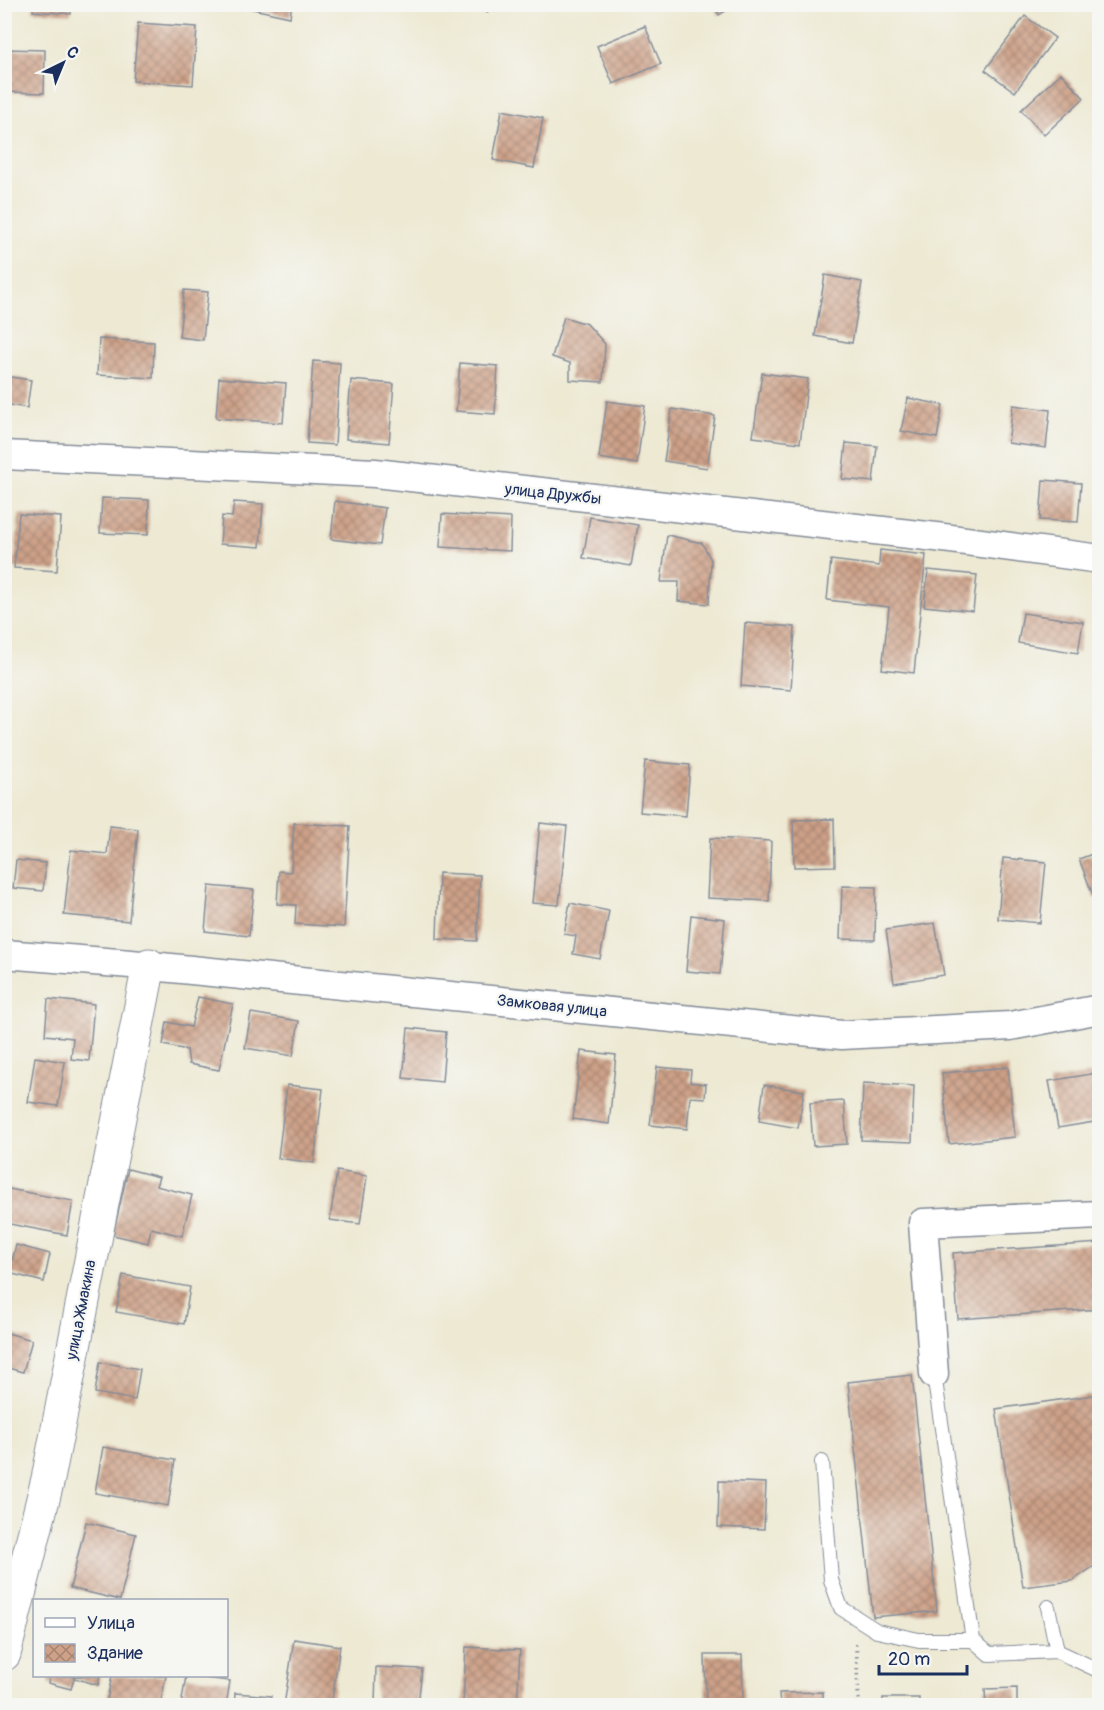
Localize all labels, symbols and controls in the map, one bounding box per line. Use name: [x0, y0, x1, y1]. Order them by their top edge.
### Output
north arrow: [33, 33, 93, 93]
text: С: [62, 42, 83, 64]
street label: улица Дружбы: [503, 479, 602, 509]
street label: Замковая улица: [496, 990, 608, 1022]
street label: улица Жмакина: [61, 1258, 101, 1363]
legend: [33, 1599, 228, 1677]
text: Улица: [87, 1612, 135, 1635]
scale bar: [879, 1638, 968, 1676]
text: Здание: [87, 1642, 143, 1665]
text: 20 m: [888, 1648, 930, 1671]

